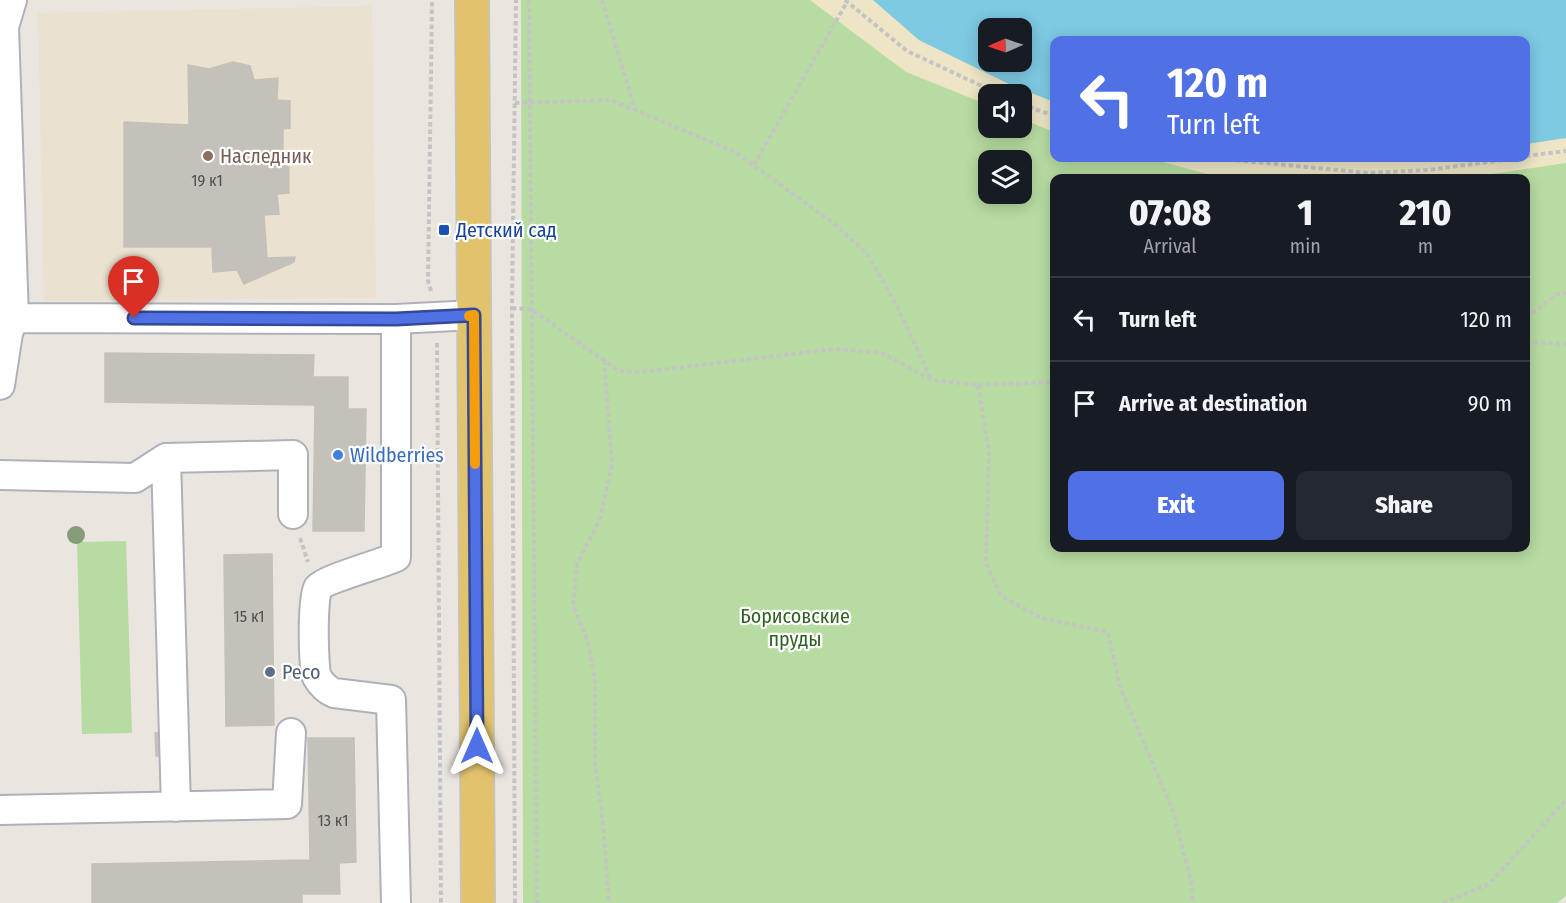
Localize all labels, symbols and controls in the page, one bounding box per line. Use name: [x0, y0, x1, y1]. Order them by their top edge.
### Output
north arrow: [978, 18, 1032, 72]
map controls: [978, 18, 1032, 204]
text: 120 m: [1167, 58, 1268, 108]
icon: left: [1068, 60, 1146, 138]
button: sound: [978, 84, 1032, 138]
text: Turn left: [1167, 109, 1260, 141]
place label: Наследник: [220, 144, 312, 168]
marker: Наследник: [201, 149, 215, 163]
button: layers: [978, 150, 1032, 204]
house number: 19 к1: [191, 171, 223, 190]
text: 07:08: [1129, 191, 1211, 235]
text: 1: [1298, 191, 1313, 235]
text: 210: [1399, 191, 1451, 235]
place label: Детский сад: [455, 218, 557, 242]
marker: Детский сад: [437, 223, 451, 237]
text: Arrival: [1143, 234, 1196, 258]
text: min: [1290, 234, 1321, 258]
text: m: [1418, 234, 1433, 258]
pin: [108, 256, 159, 318]
icon: arrive: [117, 265, 150, 298]
icon: left: [1068, 303, 1101, 336]
text: Turn left: [1119, 306, 1197, 333]
text: 120 m: [1460, 306, 1512, 333]
icon: arrive: [1068, 387, 1101, 420]
text: Arrive at destination: [1119, 390, 1307, 417]
text: 90 m: [1468, 390, 1512, 417]
place label: Wildberries: [350, 443, 444, 467]
marker: Wildberries: [331, 448, 345, 462]
button: Exit: [1068, 471, 1284, 540]
button: Share: [1296, 471, 1512, 540]
park label: Борисовские пруды: [740, 604, 850, 651]
house number: 15 к1: [234, 607, 264, 626]
place label: Ресо: [282, 660, 320, 684]
marker: Ресо: [263, 665, 277, 679]
position arrow: [445, 714, 509, 778]
house number: 13 к1: [318, 811, 348, 830]

